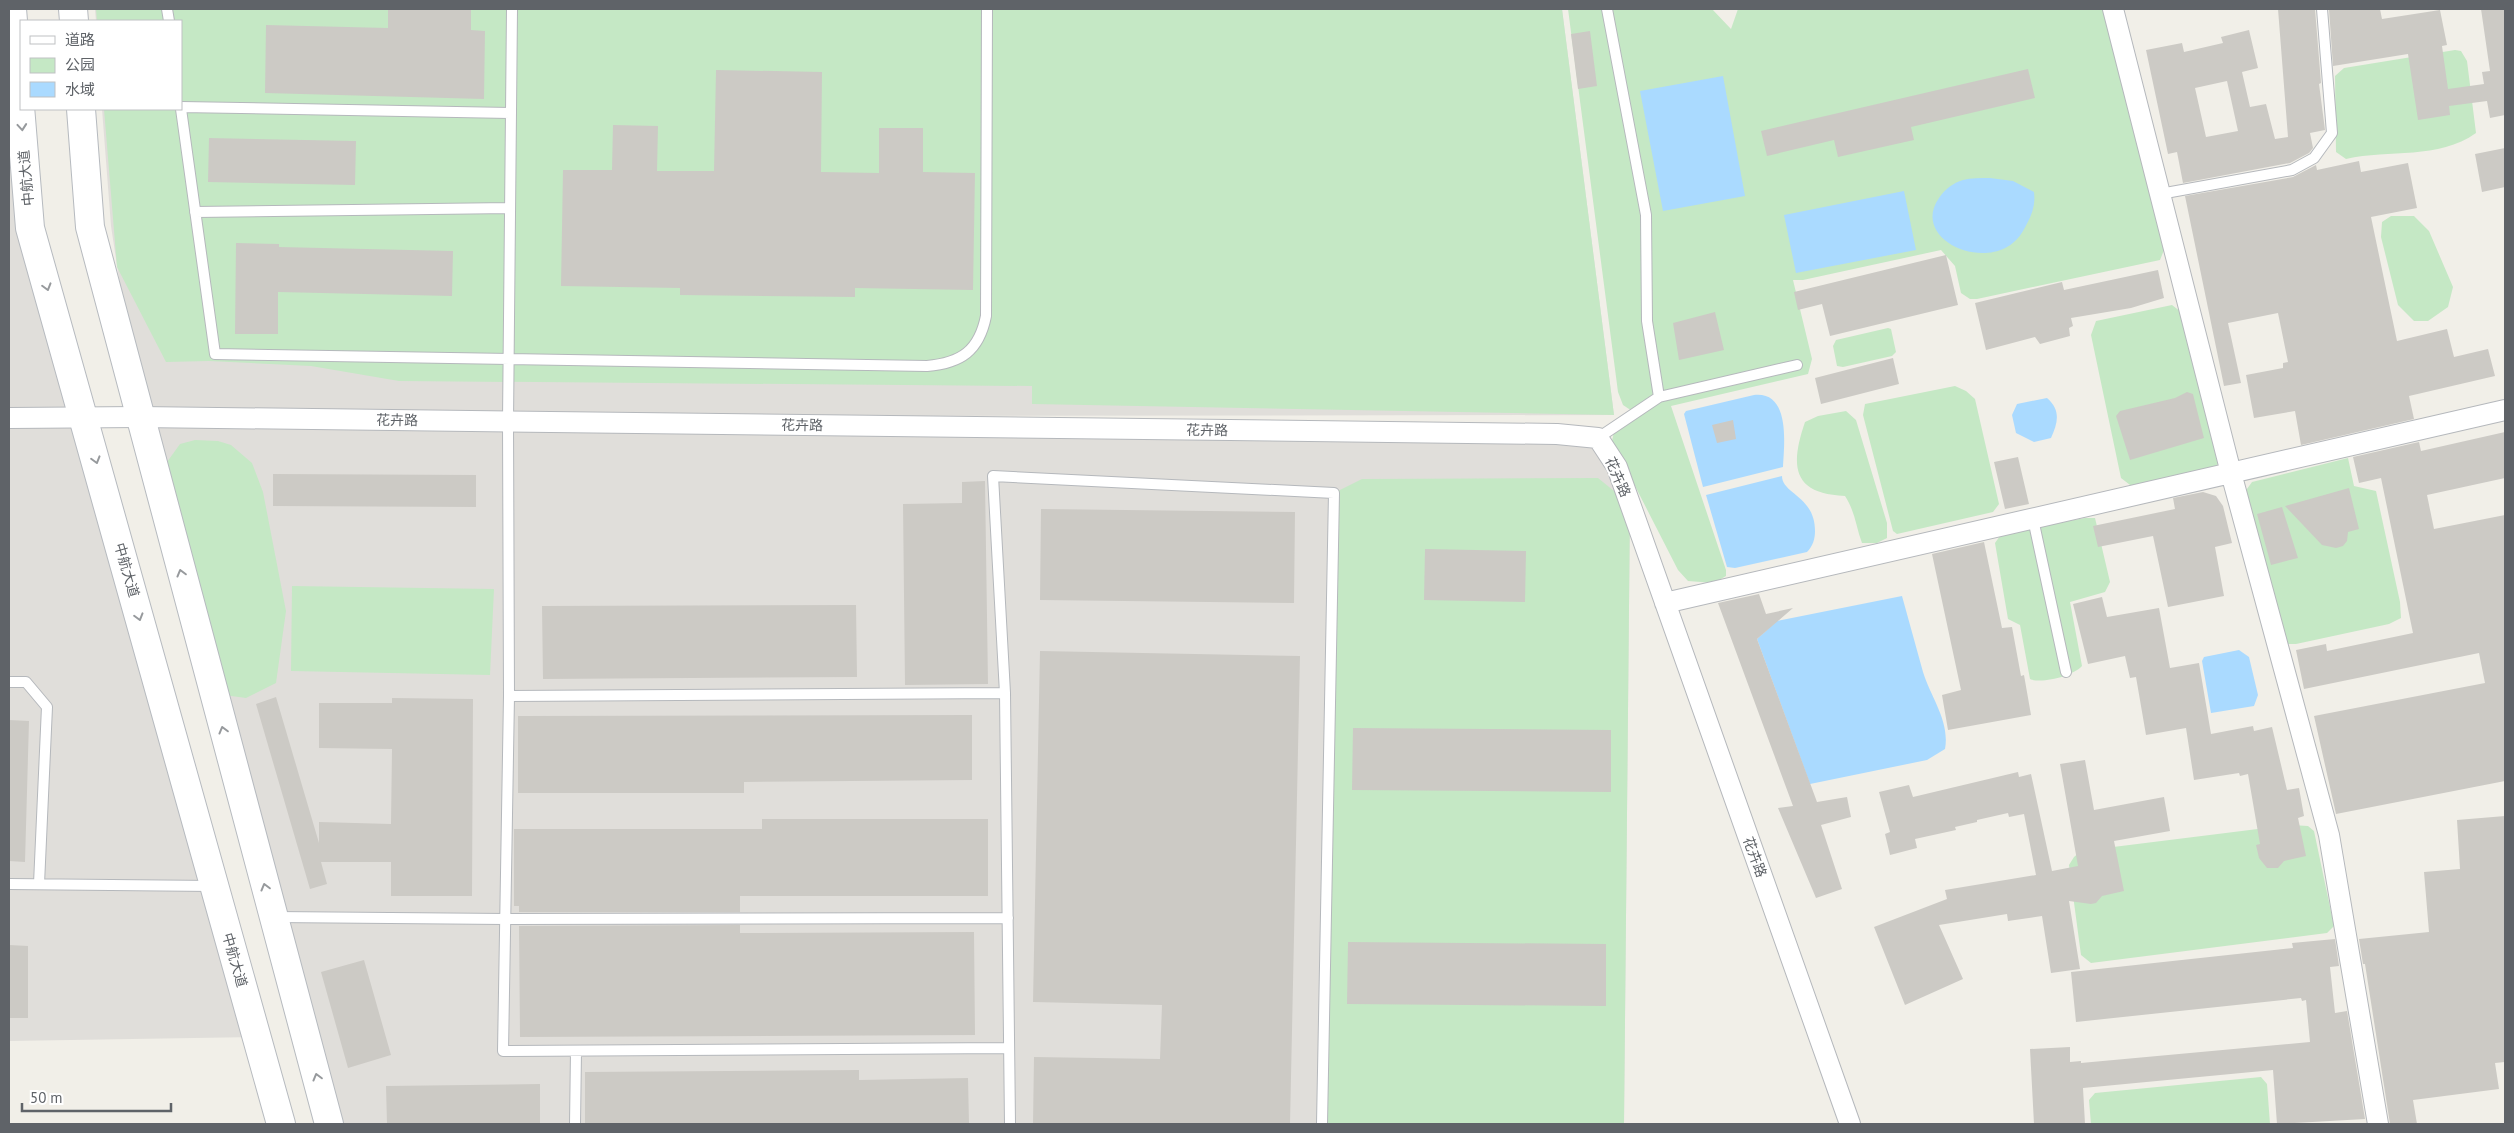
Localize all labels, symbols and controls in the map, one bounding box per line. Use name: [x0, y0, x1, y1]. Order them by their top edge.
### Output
legend: [20, 20, 182, 110]
text: 道路: [65, 30, 95, 49]
text: 公园: [65, 55, 95, 74]
text: 水域: [65, 80, 95, 99]
one-way arrow: [16, 123, 27, 131]
street label: 中航大道: [15, 149, 37, 207]
one-way arrow: [42, 282, 52, 290]
street label: 花卉路: [376, 411, 418, 429]
street label: 花卉路: [781, 416, 823, 434]
street label: 花卉路: [1186, 421, 1228, 439]
street label: 花卉路: [1601, 454, 1635, 500]
one-way arrow: [90, 456, 101, 465]
street label: 中航大道: [111, 541, 143, 599]
one-way arrow: [176, 568, 187, 577]
one-way arrow: [134, 612, 144, 620]
one-way arrow: [218, 725, 229, 734]
street label: 花卉路: [1739, 834, 1771, 880]
one-way arrow: [260, 882, 271, 891]
street label: 中航大道: [219, 931, 251, 989]
one-way arrow: [312, 1074, 322, 1082]
scale bar: [22, 1080, 171, 1112]
text: 50 m: [30, 1088, 63, 1107]

